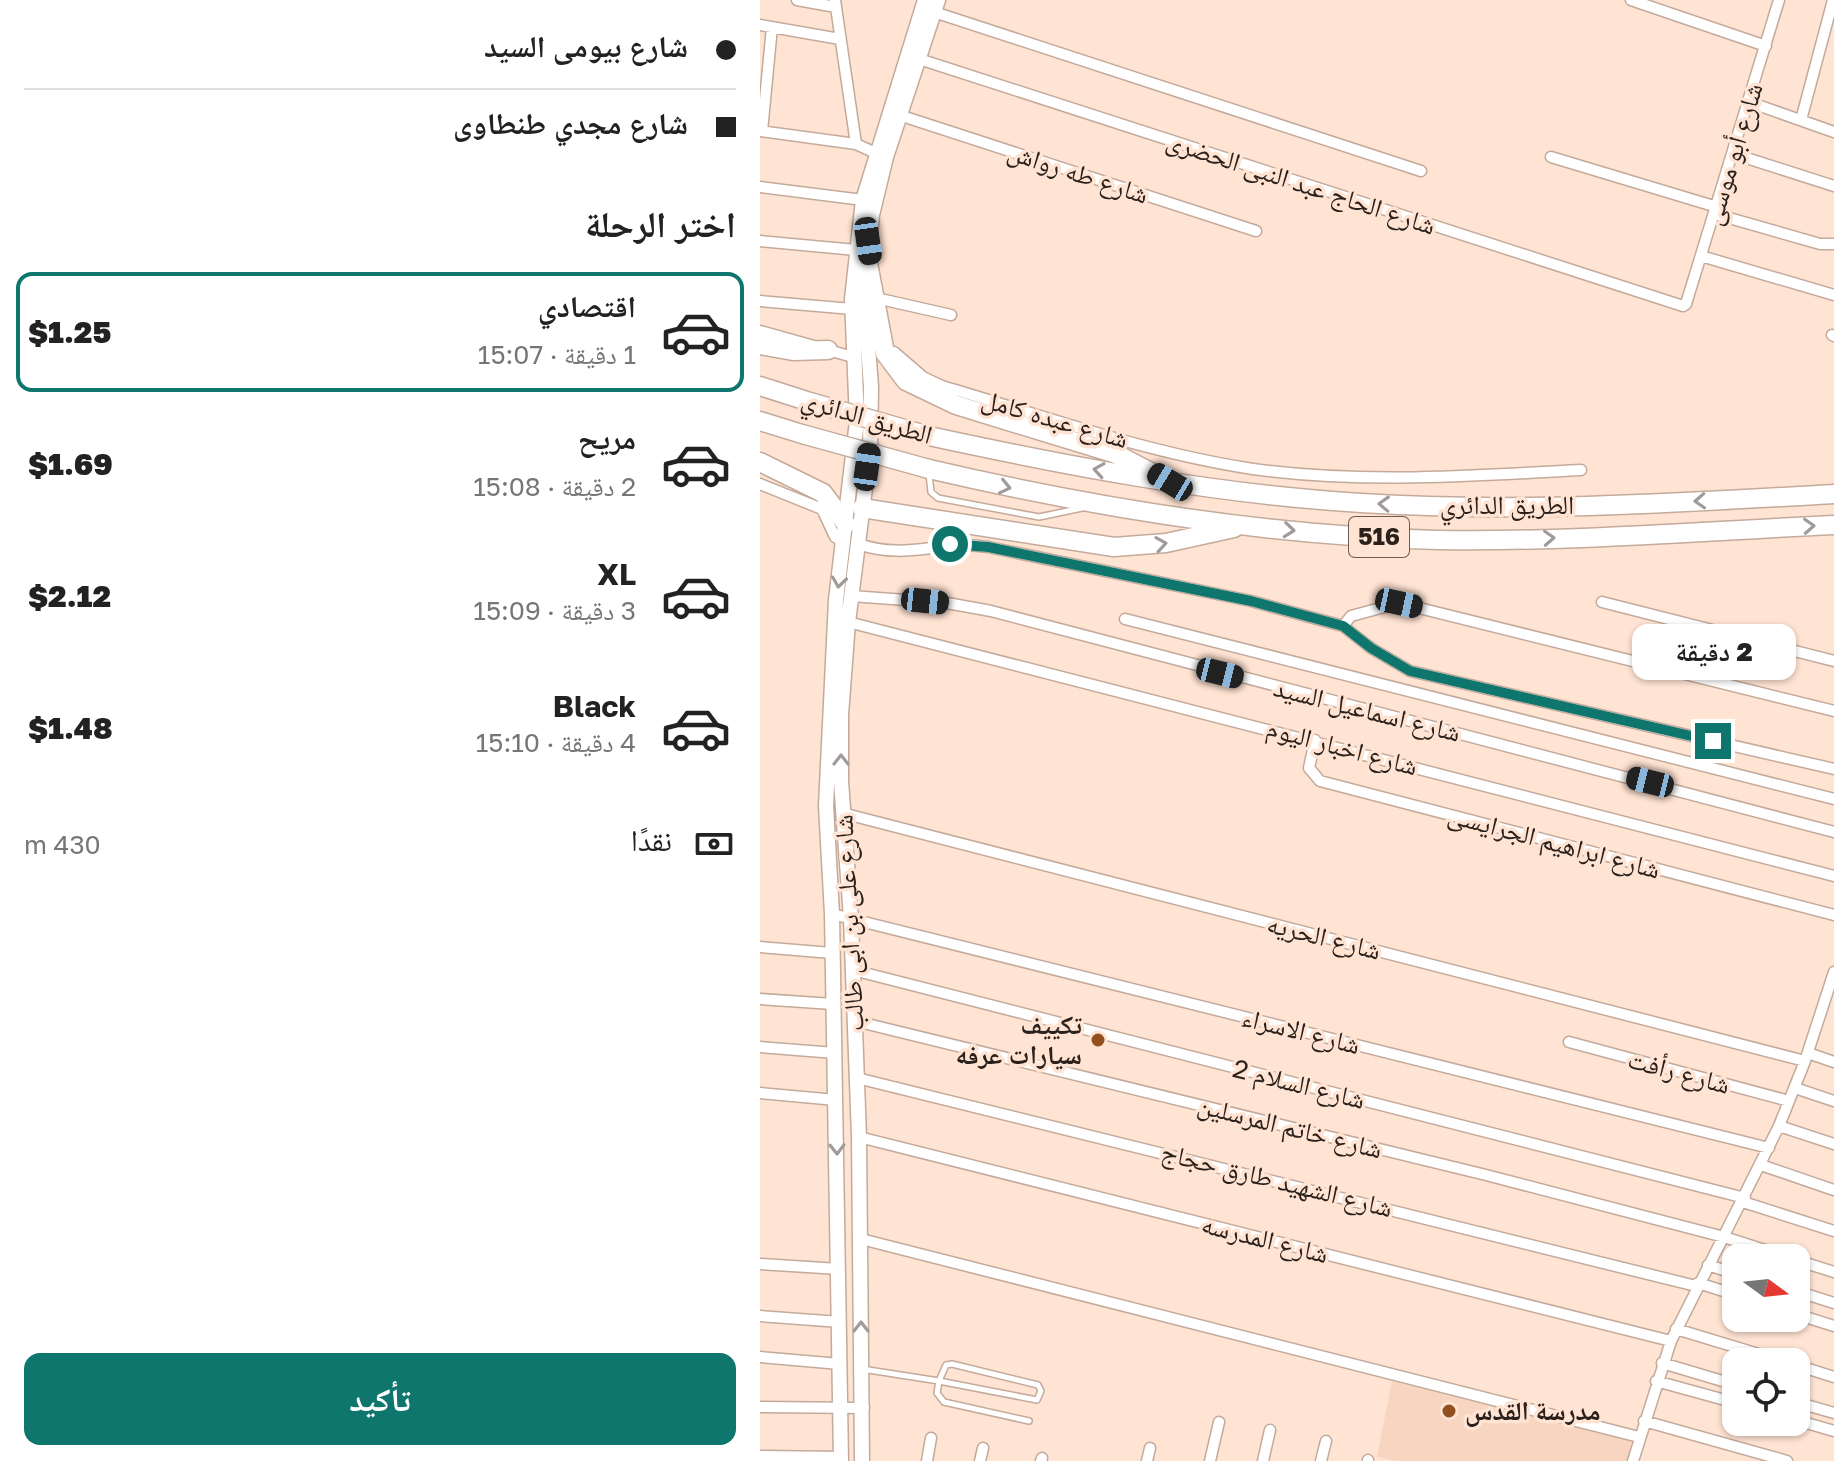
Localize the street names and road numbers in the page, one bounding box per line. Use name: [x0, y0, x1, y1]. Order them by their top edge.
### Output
street label: شارع أبو موسى: [1696, 79, 1770, 229]
street label: شارع الحاج عبد النبى الحضرى: [1162, 124, 1440, 242]
street label: شارع طه رواش: [1004, 135, 1152, 211]
street label: الطريق الدائري: [797, 383, 936, 455]
street label: شارع عبده كامل: [978, 383, 1132, 455]
street label: الطريق الدائري: [1440, 489, 1574, 526]
road number: 516: [1349, 517, 1409, 557]
street label: شارع اسماعيل السيد: [1270, 671, 1464, 749]
street label: شارع اخبار اليوم: [1262, 711, 1421, 784]
street label: شارع ابراهيم الجرايسى: [1444, 798, 1664, 887]
street label: شارع على بن ابى طالب: [827, 814, 871, 1032]
street label: شارع الحريه: [1264, 907, 1384, 967]
street label: شارع الاسراء: [1239, 1001, 1363, 1061]
street label: شارع رأفت: [1624, 1043, 1734, 1101]
street label: شارع السلام 2: [1229, 1052, 1368, 1118]
street label: شارع خاتم المرسلين: [1194, 1089, 1386, 1166]
street label: شارع الشهيد طارق حجاج: [1158, 1136, 1396, 1224]
street label: شارع المدرسه: [1198, 1208, 1332, 1270]

